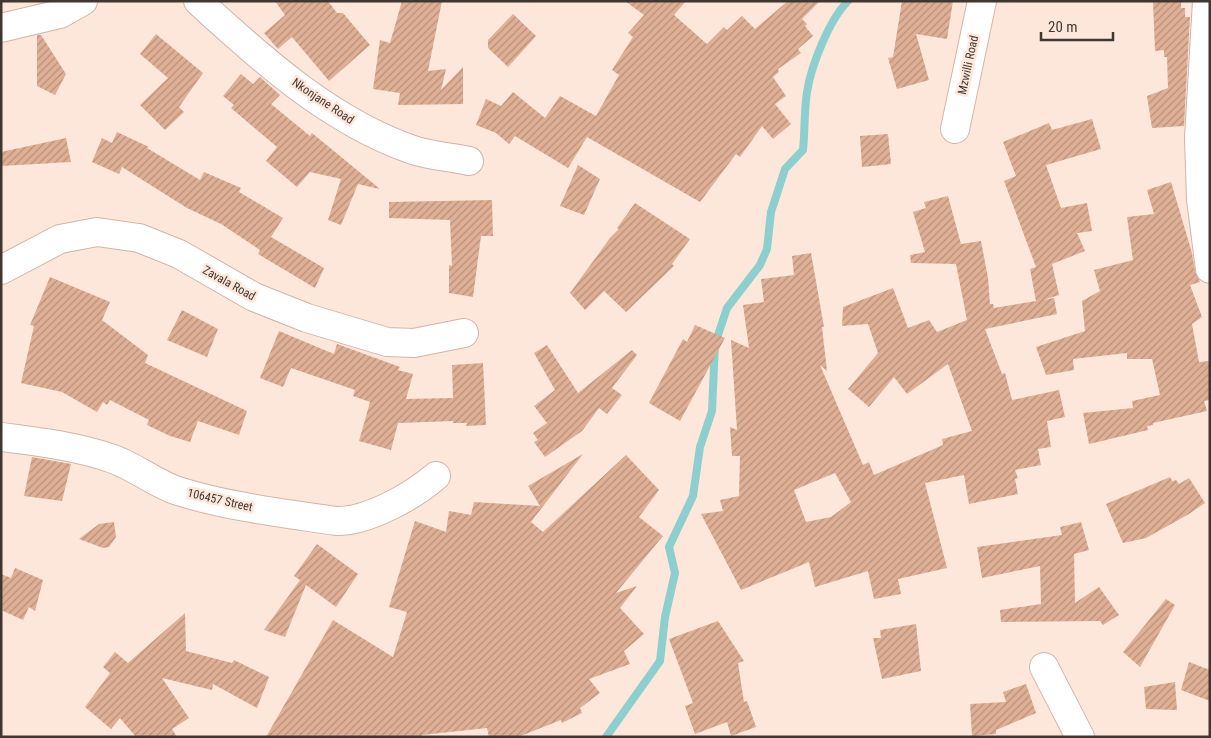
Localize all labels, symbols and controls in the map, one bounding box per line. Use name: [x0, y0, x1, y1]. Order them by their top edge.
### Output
scale bar: [1041, 10, 1114, 42]
text: 20 m: [1048, 18, 1078, 36]
street label: Mzwilli Road: [955, 34, 981, 96]
street label: Nkonjane Road: [289, 75, 357, 127]
street label: Zavala Road: [200, 263, 258, 303]
street label: 106457 Street: [186, 486, 254, 514]

